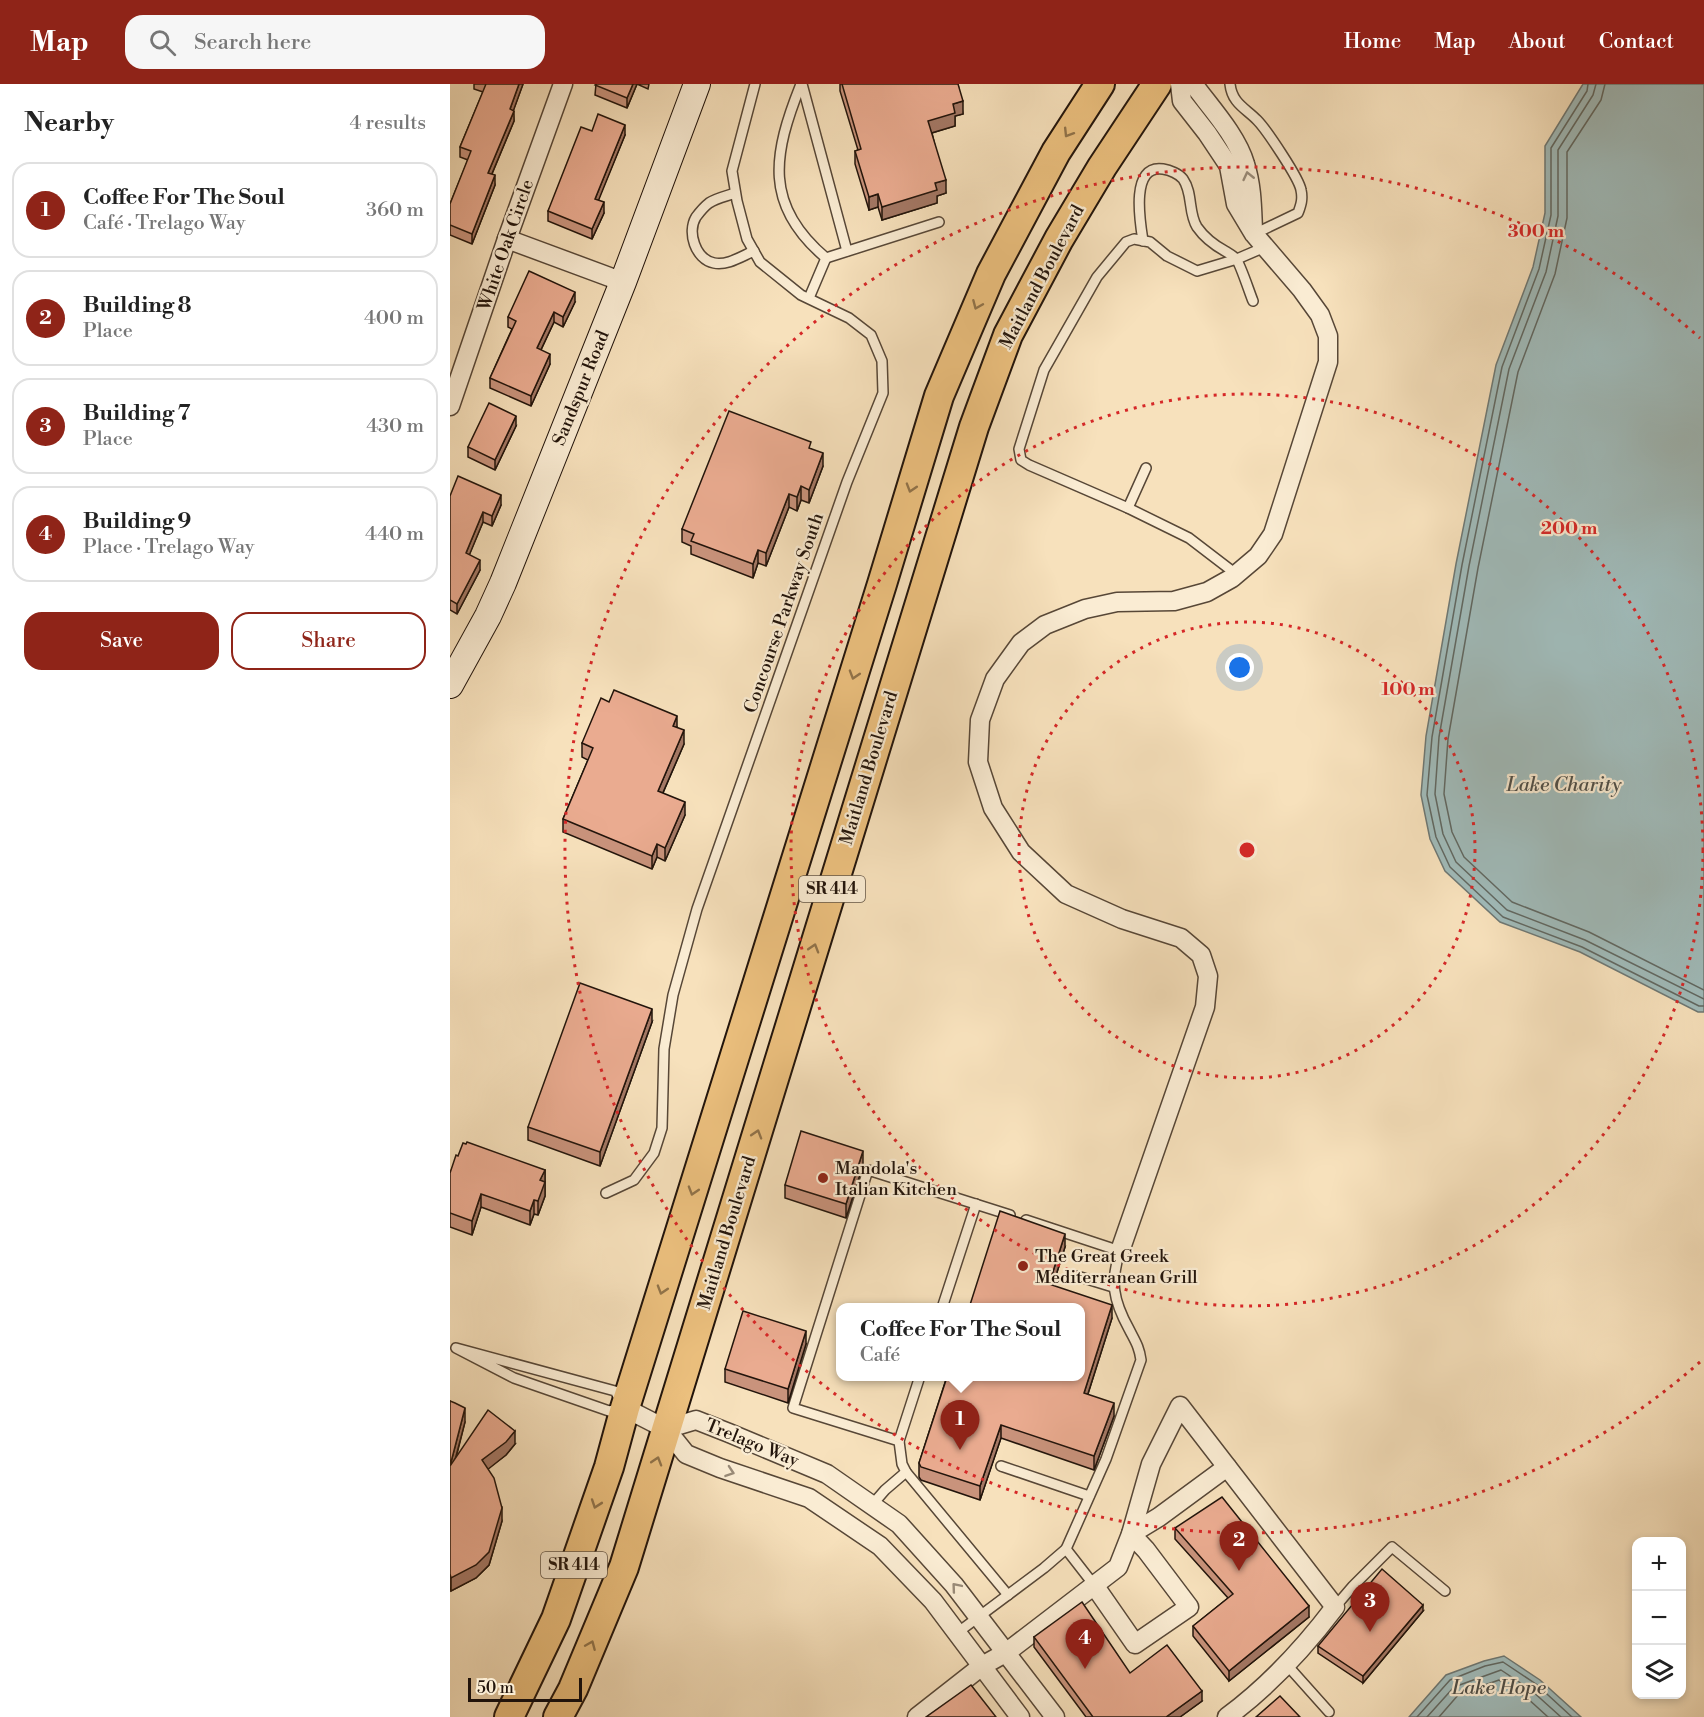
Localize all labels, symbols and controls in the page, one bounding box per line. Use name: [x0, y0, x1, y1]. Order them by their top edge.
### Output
search box: [125, 15, 545, 69]
text: Map: [30, 25, 89, 60]
icon: search: [146, 26, 179, 59]
text: Search here: [194, 29, 311, 56]
text: Home: [1344, 29, 1401, 55]
text: Map: [1434, 29, 1476, 55]
text: About: [1509, 29, 1566, 55]
text: Contact: [1599, 29, 1674, 55]
text: Nearby: [24, 107, 114, 139]
text: 4 results: [349, 111, 426, 136]
one-way arrow: [1064, 126, 1075, 137]
one-way arrow: [1243, 171, 1256, 181]
street label: White Oak Circle: [472, 176, 539, 315]
text: Coffee For The Soul: [83, 184, 285, 211]
text: 1: [41, 198, 50, 223]
text: 360 m: [366, 198, 424, 223]
street label: Maitland Boulevard: [994, 200, 1090, 353]
text: Café · Trelago Way: [83, 211, 245, 236]
text: 300 m: [1508, 220, 1565, 243]
text: Building 8: [83, 292, 192, 319]
one-way arrow: [972, 299, 984, 310]
text: 2: [39, 306, 52, 331]
text: 400 m: [364, 306, 424, 331]
text: Place: [83, 319, 133, 344]
street label: Sandspur Road: [547, 326, 615, 449]
text: Building 7: [83, 400, 191, 427]
text: 3: [39, 414, 52, 439]
text: 430 m: [366, 414, 424, 439]
text: Place: [83, 427, 133, 452]
one-way arrow: [906, 482, 918, 493]
text: Building 9: [83, 508, 191, 535]
street label: Concourse Parkway South: [739, 509, 829, 716]
text: 200 m: [1541, 517, 1598, 540]
text: 4: [39, 522, 52, 547]
text: 440 m: [365, 522, 424, 547]
text: Place · Trelago Way: [83, 535, 255, 560]
button: Save: [24, 612, 219, 670]
button: Share: [231, 612, 426, 670]
your location: [1225, 653, 1254, 682]
one-way arrow: [849, 669, 861, 680]
text: 100 m: [1381, 678, 1435, 701]
street label: Maitland Boulevard: [835, 688, 904, 848]
water label: Lake Charity: [1506, 773, 1622, 798]
centre of rings: [1237, 840, 1257, 860]
road number: SR 414: [799, 876, 865, 902]
one-way arrow: [807, 943, 819, 954]
one-way arrow: [750, 1129, 762, 1140]
street label: Maitland Boulevard: [693, 1153, 762, 1313]
place label: Mandola's Italian Kitchen: [835, 1157, 957, 1201]
marker: Mandola's Italian Kitchen: [816, 1171, 830, 1185]
one-way arrow: [688, 1185, 700, 1196]
place label: The Great Greek Mediterranean Grill: [1035, 1245, 1198, 1289]
marker: The Great Greek Mediterranean Grill: [1016, 1259, 1030, 1273]
one-way arrow: [657, 1284, 669, 1295]
popup: [836, 1303, 1085, 1381]
text: Coffee For The Soul: [860, 1316, 1061, 1343]
text: Café: [860, 1343, 900, 1368]
pin: 1: [940, 1400, 980, 1450]
street label: Trelago Way: [702, 1414, 802, 1472]
one-way arrow: [650, 1457, 662, 1467]
one-way arrow: [725, 1464, 735, 1477]
one-way arrow: [590, 1498, 603, 1509]
pin: 2: [1220, 1522, 1258, 1571]
map controls: [1632, 1537, 1686, 1699]
button: +: [1632, 1537, 1686, 1591]
road number: SR 414: [541, 1552, 607, 1578]
pin: 3: [1350, 1582, 1390, 1632]
one-way arrow: [952, 1583, 963, 1594]
button: −: [1632, 1591, 1686, 1645]
pin: 4: [1066, 1620, 1104, 1669]
one-way arrow: [584, 1640, 596, 1651]
button: layers: [1632, 1645, 1686, 1699]
scale bar: [468, 1675, 582, 1702]
water label: Lake Hope: [1451, 1676, 1547, 1701]
text: 50 m: [477, 1678, 514, 1698]

